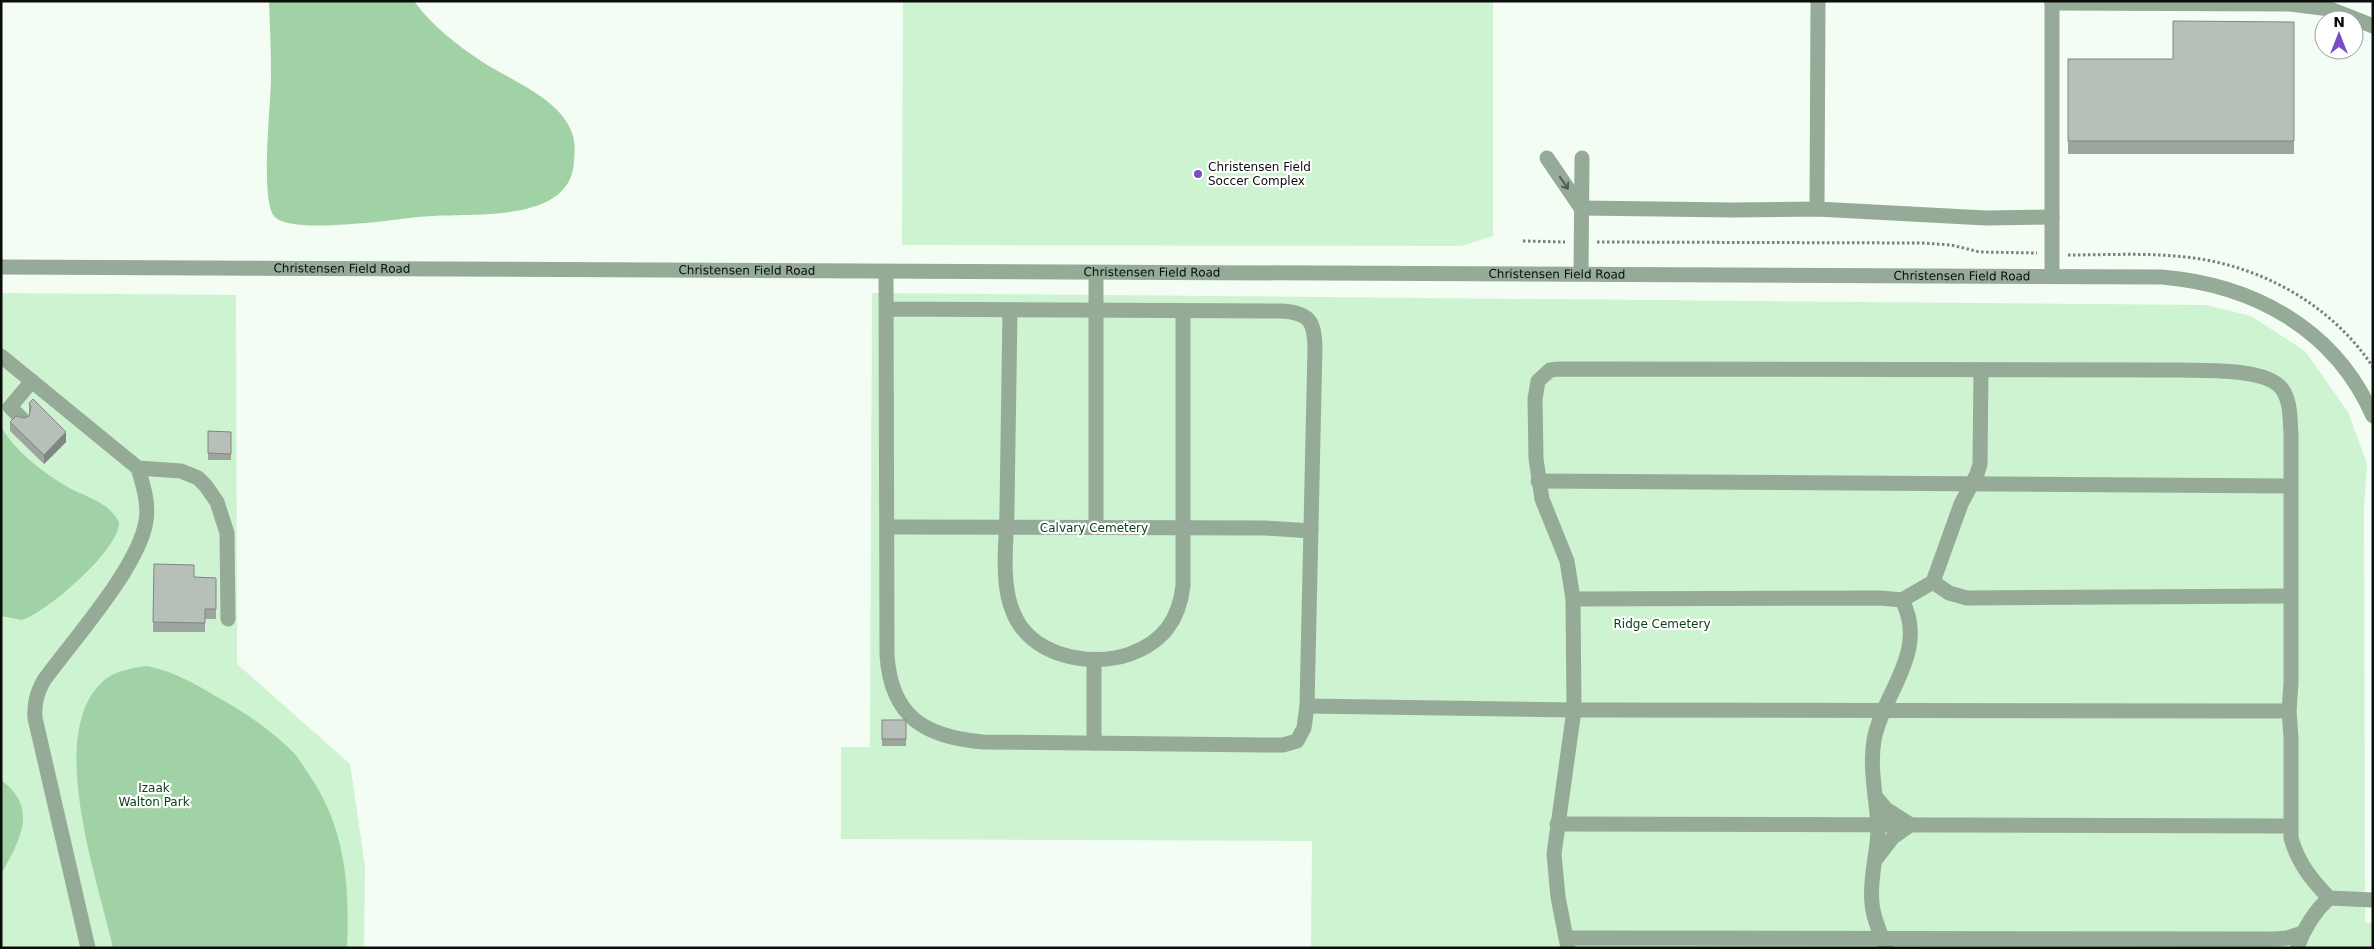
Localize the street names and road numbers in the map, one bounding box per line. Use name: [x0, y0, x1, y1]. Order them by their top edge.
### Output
street label: Christensen Field Road: [273, 261, 411, 276]
street label: Christensen Field Road: [678, 263, 816, 278]
street label: Christensen Field Road: [1083, 265, 1221, 280]
street label: Christensen Field Road: [1488, 267, 1626, 282]
street label: Christensen Field Road: [1893, 269, 2031, 283]

